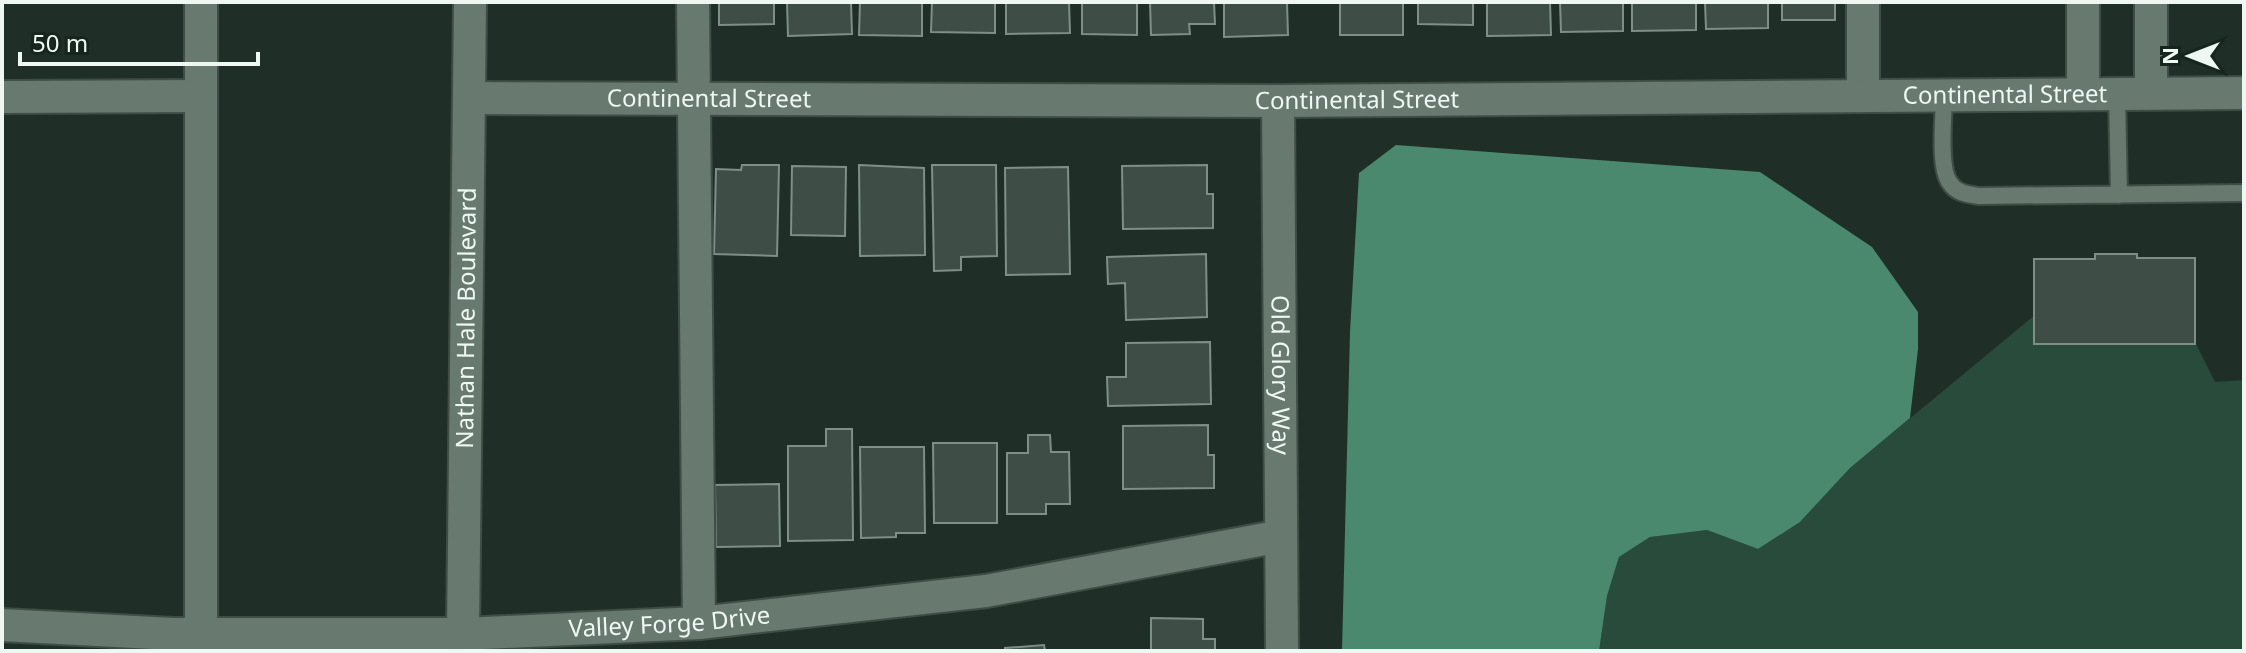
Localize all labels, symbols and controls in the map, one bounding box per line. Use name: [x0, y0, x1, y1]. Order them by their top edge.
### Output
scale bar: [20, 16, 258, 66]
north arrow: [2150, 16, 2230, 96]
text: 50 m: [32, 26, 88, 59]
text: N: [2154, 47, 2184, 65]
street label: Continental Street: [1903, 76, 2108, 111]
street label: Continental Street: [607, 81, 812, 114]
street label: Continental Street: [1255, 81, 1460, 116]
street label: Nathan Hale Boulevard: [447, 187, 483, 449]
street label: Old Glory Way: [1264, 295, 1299, 456]
street label: Valley Forge Drive: [568, 597, 772, 644]

